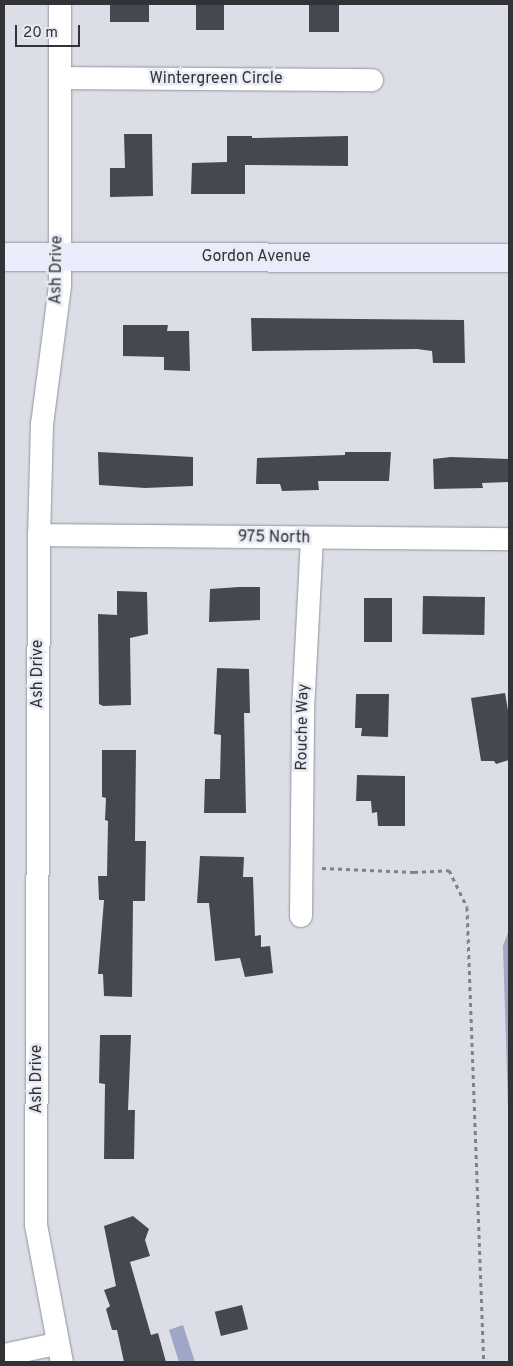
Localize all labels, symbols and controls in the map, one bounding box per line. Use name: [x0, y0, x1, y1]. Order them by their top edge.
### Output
scale bar: [18, 15, 82, 47]
text: 20 m: [23, 24, 58, 43]
street label: Wintergreen Circle: [149, 69, 283, 89]
street label: Ash Drive: [47, 235, 67, 305]
street label: Gordon Avenue: [201, 247, 311, 267]
street label: 975 North: [238, 528, 310, 548]
street label: Ash Drive: [28, 640, 48, 708]
street label: Rouche Way: [293, 683, 313, 771]
street label: Ash Drive: [27, 1045, 47, 1113]

